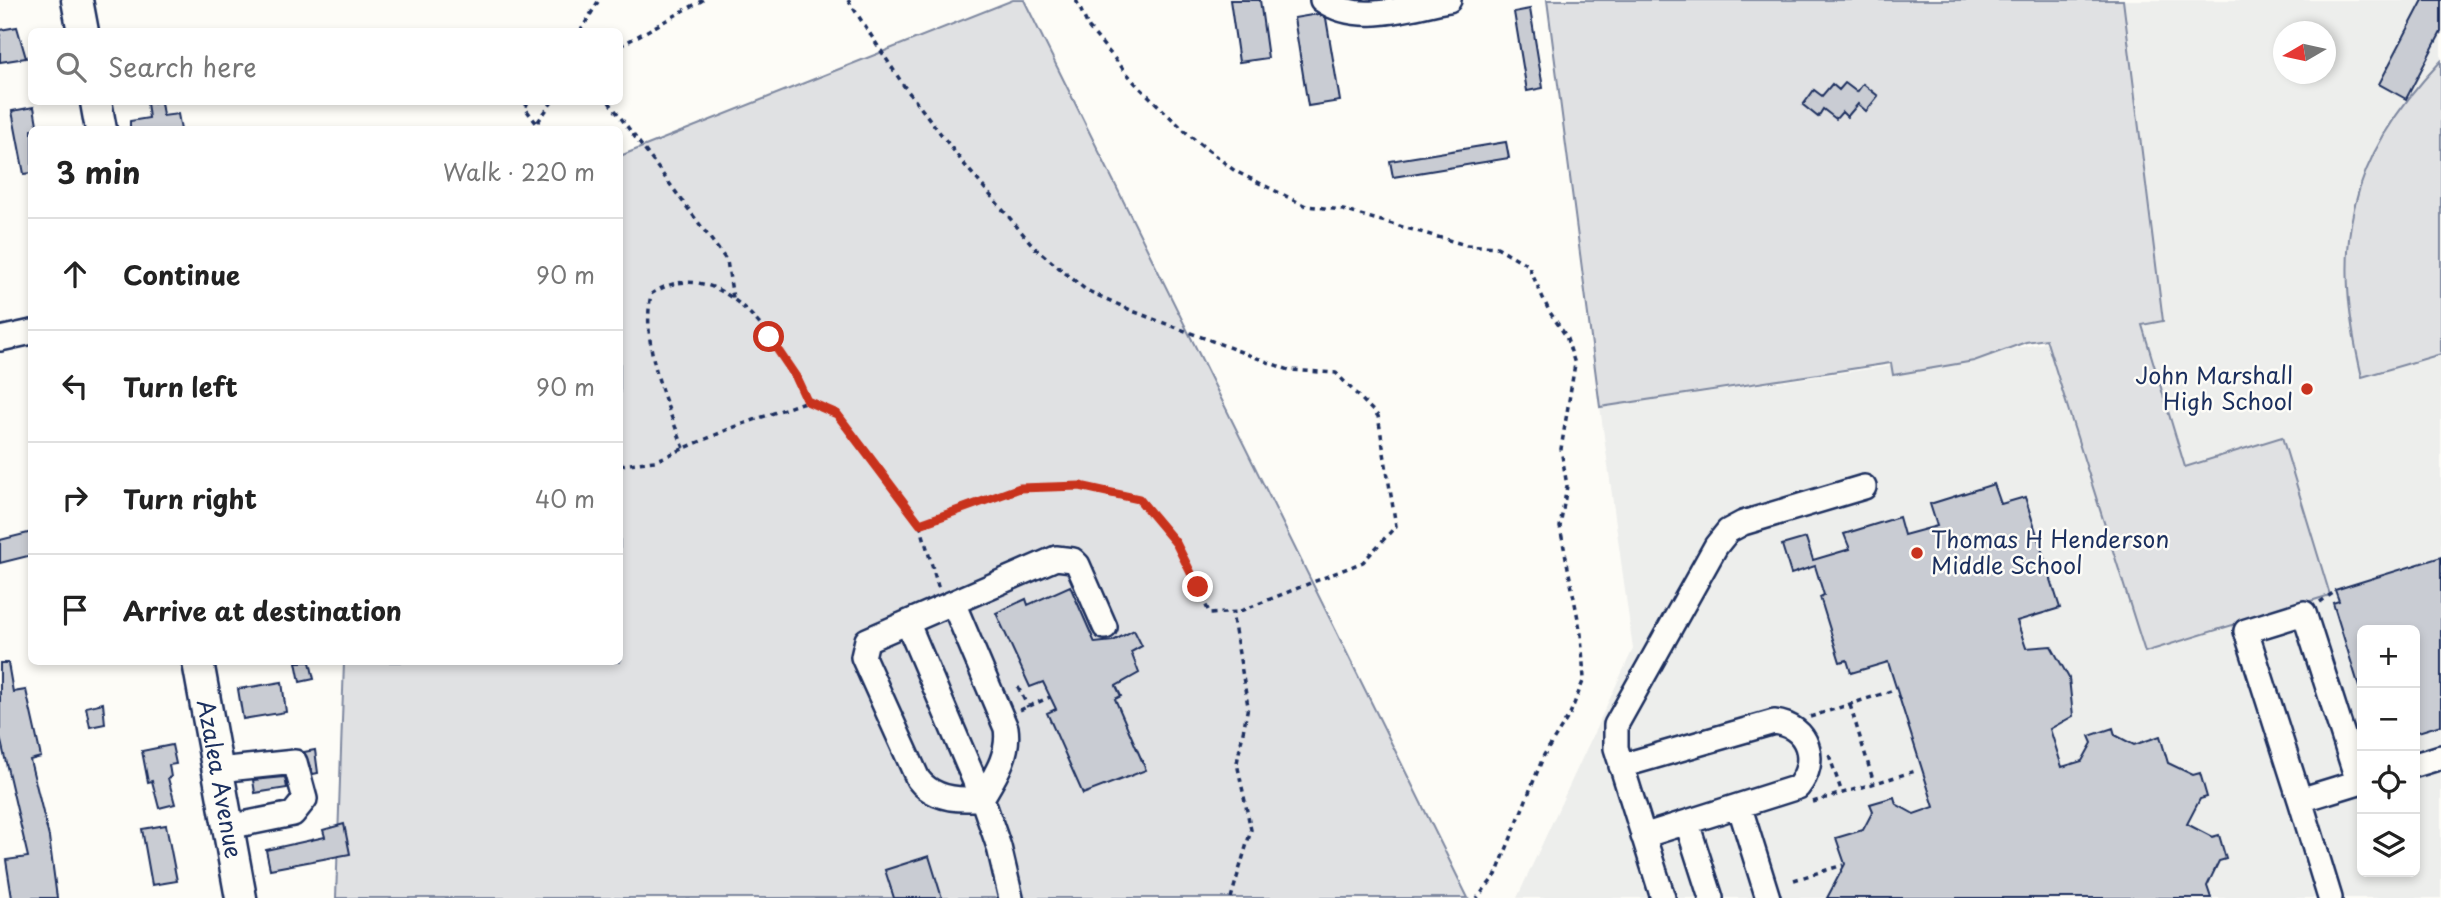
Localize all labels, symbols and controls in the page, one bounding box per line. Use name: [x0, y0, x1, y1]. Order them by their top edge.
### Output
north arrow: [2273, 21, 2336, 84]
search box: [28, 28, 623, 105]
text: Search here: [108, 47, 257, 86]
icon: search: [52, 48, 90, 86]
text: 3 min: [56, 149, 141, 194]
text: Walk · 220 m: [443, 154, 595, 189]
icon: ahead: [56, 255, 94, 293]
text: Continue: [123, 255, 240, 294]
text: 90 m: [536, 257, 595, 292]
route start: [753, 321, 784, 352]
place label: John Marshall High School: [2135, 357, 2293, 418]
icon: left: [56, 367, 94, 405]
text: Turn left: [123, 367, 238, 406]
text: 90 m: [536, 369, 595, 404]
marker: John Marshall High School: [2299, 381, 2315, 397]
icon: right: [56, 479, 94, 517]
text: Turn right: [123, 479, 257, 518]
text: 40 m: [535, 481, 595, 516]
place label: Thomas H Henderson Middle School: [1931, 521, 2169, 582]
marker: Thomas H Henderson Middle School: [1909, 545, 1925, 561]
route end: [1182, 571, 1213, 602]
icon: arrive: [56, 591, 94, 629]
text: Arrive at destination: [123, 591, 402, 630]
map controls: [2357, 625, 2420, 877]
button: +: [2357, 625, 2420, 688]
button: −: [2357, 688, 2420, 751]
street label: Azalea Avenue: [189, 697, 252, 861]
button: locate: [2357, 751, 2420, 814]
button: layers: [2357, 814, 2420, 877]

